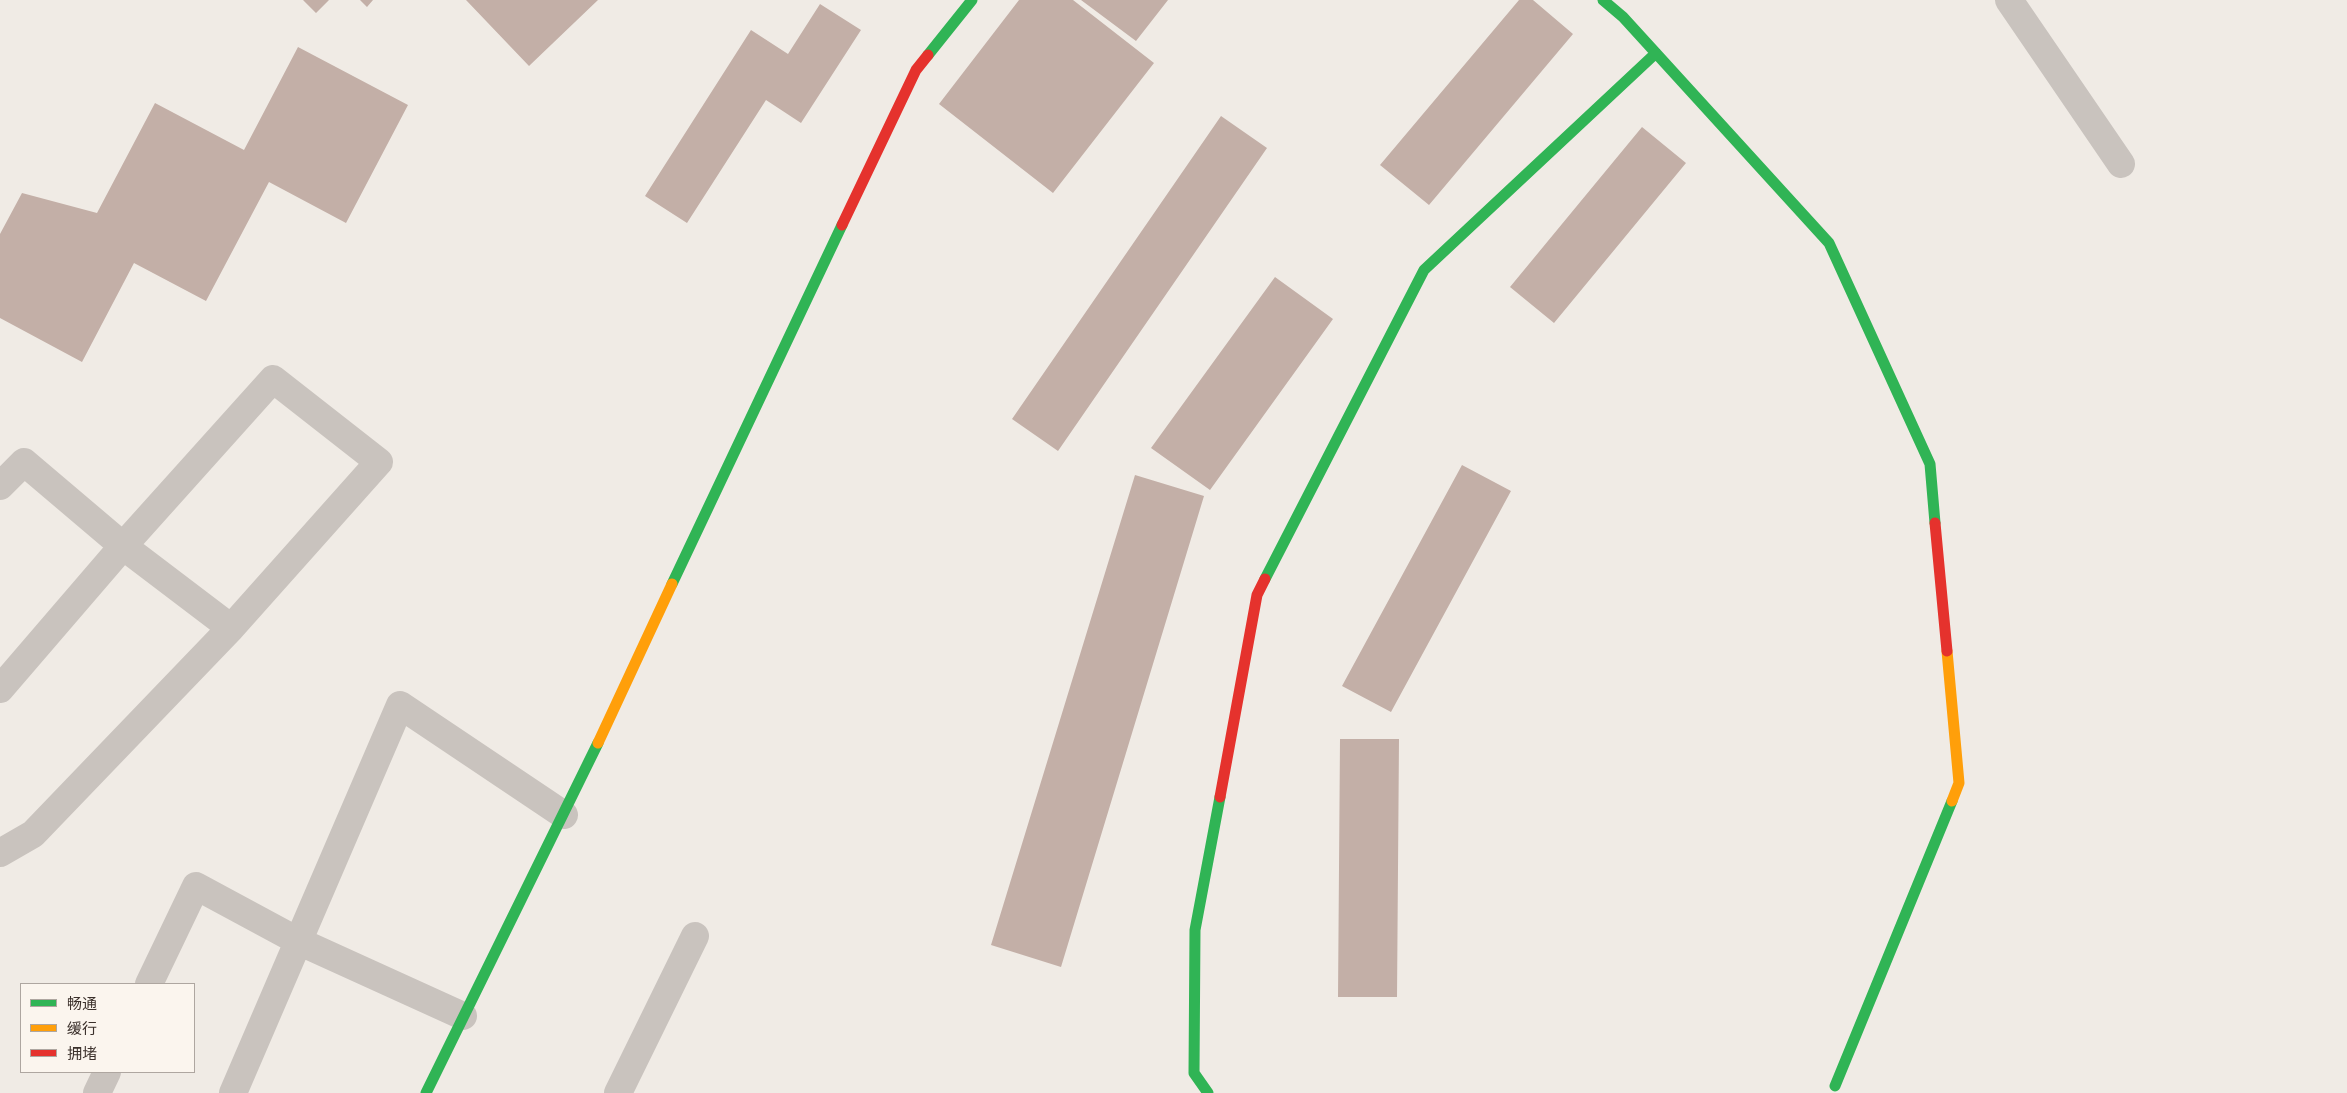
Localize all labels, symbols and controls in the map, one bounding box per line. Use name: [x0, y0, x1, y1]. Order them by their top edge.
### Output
legend: [20, 983, 195, 1073]
text: 畅通: [67, 994, 97, 1012]
text: 缓行: [67, 1019, 97, 1037]
text: 拥堵: [67, 1044, 97, 1062]

